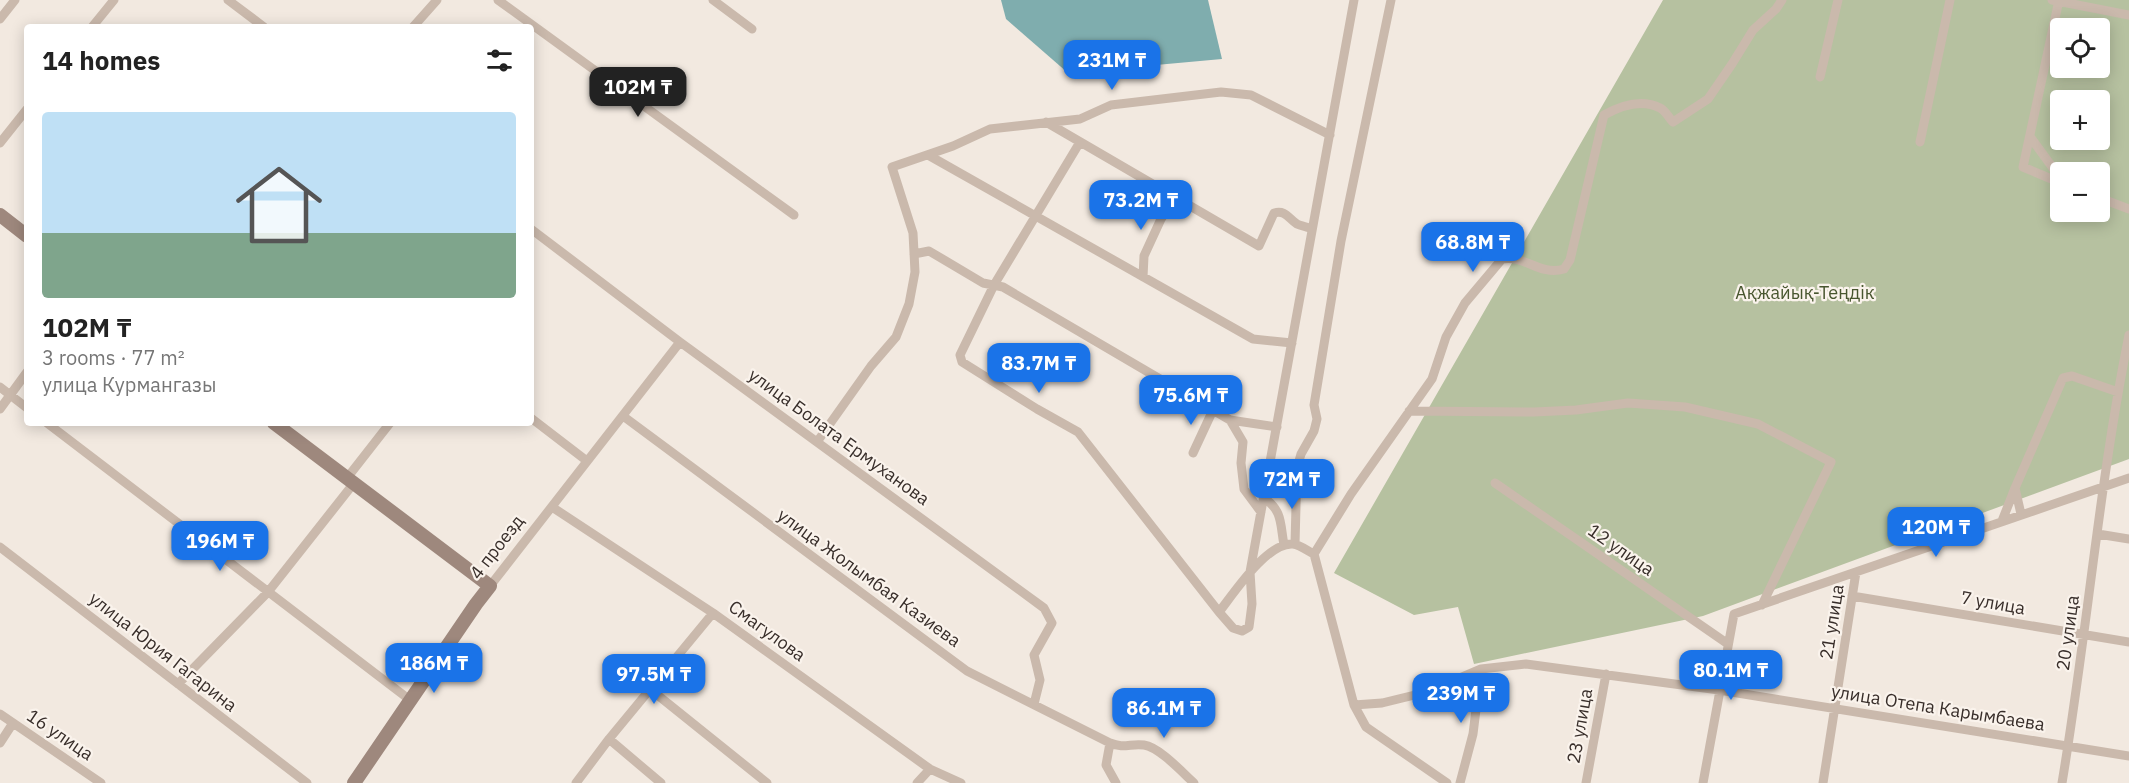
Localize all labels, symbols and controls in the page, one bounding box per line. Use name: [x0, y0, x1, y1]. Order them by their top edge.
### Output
map controls: [2050, 18, 2110, 222]
button: locate: [2050, 18, 2110, 78]
pin: 231M ₸: [1063, 40, 1161, 91]
text: 14 homes: [42, 43, 160, 77]
icon: filters: [483, 44, 516, 77]
text: 231M ₸: [1077, 46, 1147, 73]
pin: 102M ₸: [589, 67, 687, 118]
text: 102M ₸: [603, 73, 673, 100]
button: +: [2050, 90, 2110, 150]
icon: home: [225, 151, 333, 259]
button: −: [2050, 162, 2110, 222]
pin: 73.2M ₸: [1086, 180, 1196, 231]
text: 73.2M ₸: [1103, 186, 1179, 213]
pin: 68.8M ₸: [1418, 222, 1528, 273]
text: 68.8M ₸: [1435, 228, 1511, 255]
park label: Ақжайық-Теңдік: [1735, 281, 1875, 304]
text: 102M ₸: [42, 310, 132, 344]
pin: 83.7M ₸: [984, 343, 1094, 394]
text: 3 rooms · 77 m²: [42, 344, 185, 371]
text: 83.7M ₸: [1001, 349, 1077, 376]
street label: улица Болата Ермуханова: [744, 363, 935, 510]
text: улица Курмангазы: [42, 371, 216, 398]
pin: 75.6M ₸: [1136, 375, 1246, 426]
text: 75.6M ₸: [1153, 381, 1229, 408]
pin: 72M ₸: [1250, 459, 1334, 510]
text: 72M ₸: [1263, 465, 1321, 492]
street label: улица Жолымбая Казиева: [773, 503, 966, 652]
pin: 120M ₸: [1887, 507, 1985, 558]
street label: 4 проезд: [464, 510, 529, 584]
text: 120M ₸: [1901, 513, 1971, 540]
street label: 12 улица: [1584, 518, 1659, 581]
pin: 196M ₸: [171, 521, 269, 572]
text: 196M ₸: [185, 527, 255, 554]
street label: 21 улица: [1814, 582, 1849, 661]
street label: 7 улица: [1959, 586, 2027, 620]
street label: улица Юрия Гагарина: [85, 587, 242, 717]
street label: 20 улица: [2051, 593, 2084, 672]
street label: Смагулова: [724, 595, 811, 667]
pin: 186M ₸: [385, 643, 483, 694]
text: 186M ₸: [399, 649, 469, 676]
pin: 80.1M ₸: [1676, 650, 1786, 701]
pin: 97.5M ₸: [599, 654, 709, 705]
text: 80.1M ₸: [1693, 656, 1769, 683]
text: 97.5M ₸: [616, 660, 692, 687]
pin: 239M ₸: [1412, 673, 1510, 724]
text: 239M ₸: [1426, 679, 1496, 706]
street label: улица Отепа Карымбаева: [1830, 679, 2047, 736]
street label: 23 улица: [1562, 686, 1597, 765]
pin: 86.1M ₸: [1109, 688, 1219, 739]
text: 86.1M ₸: [1126, 694, 1202, 721]
street label: 16 улица: [22, 704, 98, 766]

